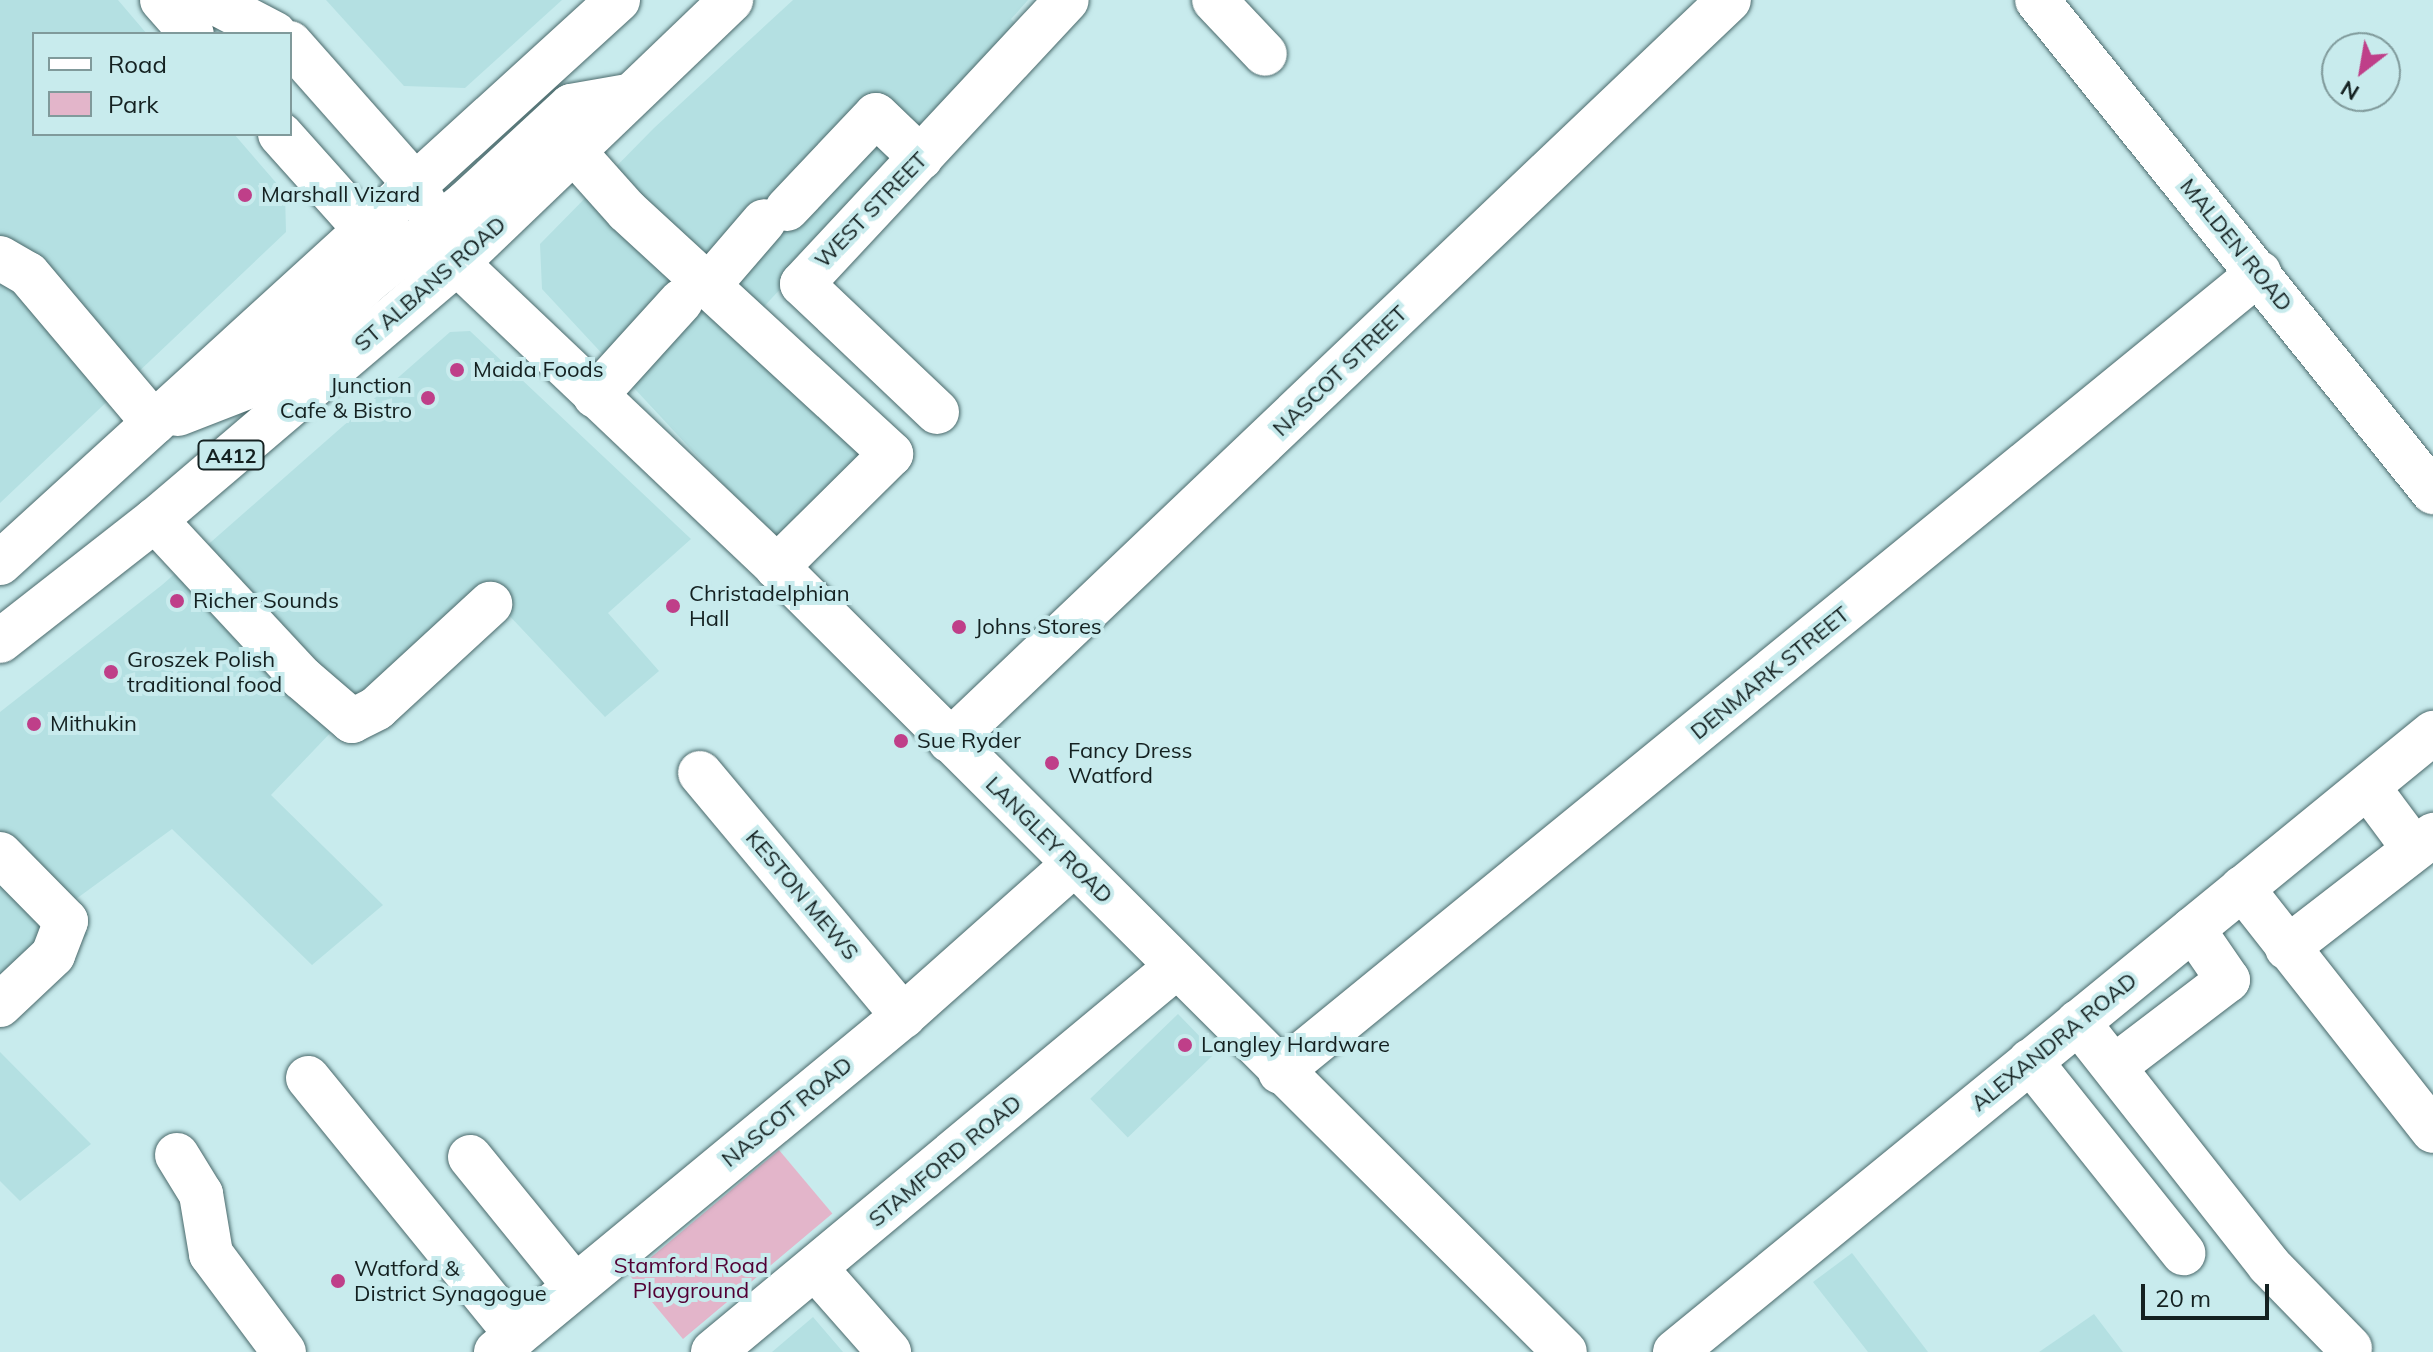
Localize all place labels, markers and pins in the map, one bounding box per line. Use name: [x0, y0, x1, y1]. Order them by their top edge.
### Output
place label: Marshall Vizard: [261, 182, 420, 208]
marker: Marshall Vizard: [236, 186, 254, 204]
place label: Maida Foods: [473, 357, 604, 383]
marker: Maida Foods: [448, 361, 466, 379]
place label: Junction Cafe & Bistro: [280, 372, 412, 424]
marker: Junction Cafe & Bistro: [419, 389, 437, 407]
place label: Christadelphian Hall: [689, 580, 850, 632]
place label: Richer Sounds: [193, 588, 339, 614]
marker: Richer Sounds: [168, 592, 186, 610]
marker: Christadelphian Hall: [664, 597, 682, 615]
place label: Johns Stores: [975, 614, 1102, 640]
marker: Johns Stores: [950, 618, 968, 636]
place label: Groszek Polish traditional food: [127, 646, 282, 698]
marker: Groszek Polish traditional food: [102, 663, 120, 681]
place label: Mithukin: [50, 711, 137, 737]
marker: Mithukin: [25, 715, 43, 733]
place label: Sue Ryder: [917, 728, 1021, 754]
marker: Sue Ryder: [892, 732, 910, 750]
place label: Fancy Dress Watford: [1068, 737, 1192, 788]
marker: Fancy Dress Watford: [1043, 754, 1061, 772]
place label: Langley Hardware: [1201, 1032, 1390, 1058]
marker: Langley Hardware: [1176, 1036, 1194, 1054]
place label: Watford & District Synagogue: [354, 1255, 547, 1306]
marker: Watford & District Synagogue: [329, 1272, 347, 1290]

